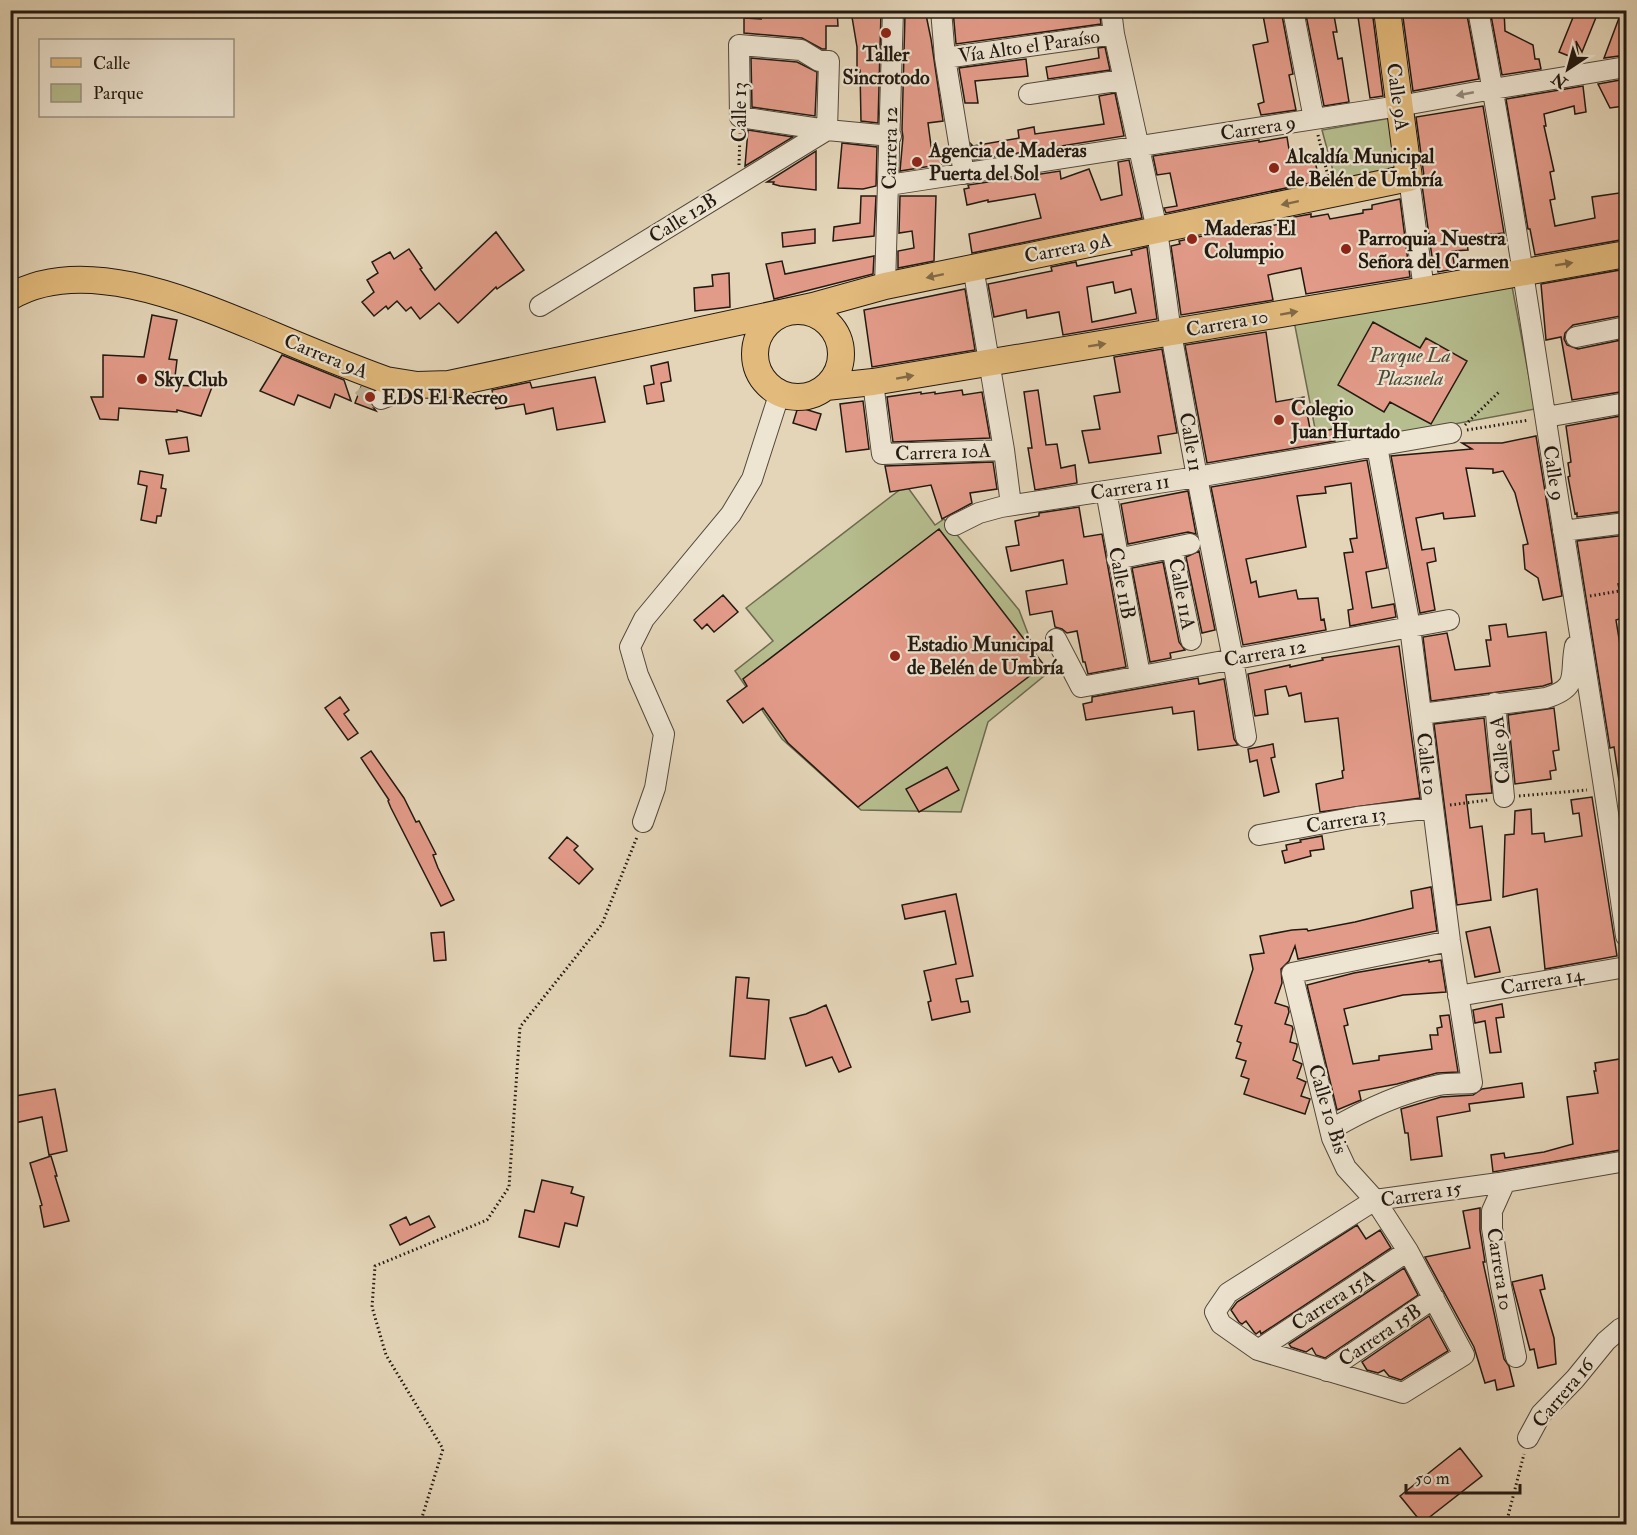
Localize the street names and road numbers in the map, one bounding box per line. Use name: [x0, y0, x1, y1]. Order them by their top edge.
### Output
street label: Vía Alto el Paraíso: [957, 24, 1101, 68]
street label: Calle 9A: [1381, 61, 1415, 133]
street label: Calle 13: [727, 82, 752, 142]
street label: Carrera 12: [877, 106, 903, 190]
street label: Carrera 9: [1218, 110, 1298, 146]
street label: Calle 12B: [644, 187, 722, 249]
street label: Carrera 9A: [1022, 227, 1114, 269]
street label: Carrera 10: [1184, 303, 1270, 343]
street label: Carrera 9A: [280, 328, 372, 384]
street label: Calle 11: [1173, 410, 1209, 474]
street label: Carrera 10A: [895, 438, 992, 466]
street label: Calle 9: [1537, 443, 1571, 503]
street label: Carrera 11: [1088, 468, 1172, 506]
street label: Calle 11B: [1103, 545, 1141, 621]
street label: Calle 11A: [1163, 556, 1201, 632]
street label: Carrera 12: [1222, 633, 1308, 673]
street label: Calle 9A: [1484, 714, 1516, 785]
street label: Calle 10: [1411, 731, 1443, 797]
street label: Carrera 13: [1304, 801, 1388, 839]
street label: Carrera 14: [1499, 961, 1587, 1001]
street label: Calle 10 Bis: [1303, 1061, 1353, 1157]
street label: Carrera 15: [1379, 1175, 1464, 1213]
street label: Carrera 10: [1481, 1226, 1519, 1312]
street label: Carrera 15A: [1287, 1264, 1380, 1336]
street label: Carrera 15B: [1334, 1298, 1426, 1372]
street label: Carrera 16: [1527, 1352, 1600, 1433]

